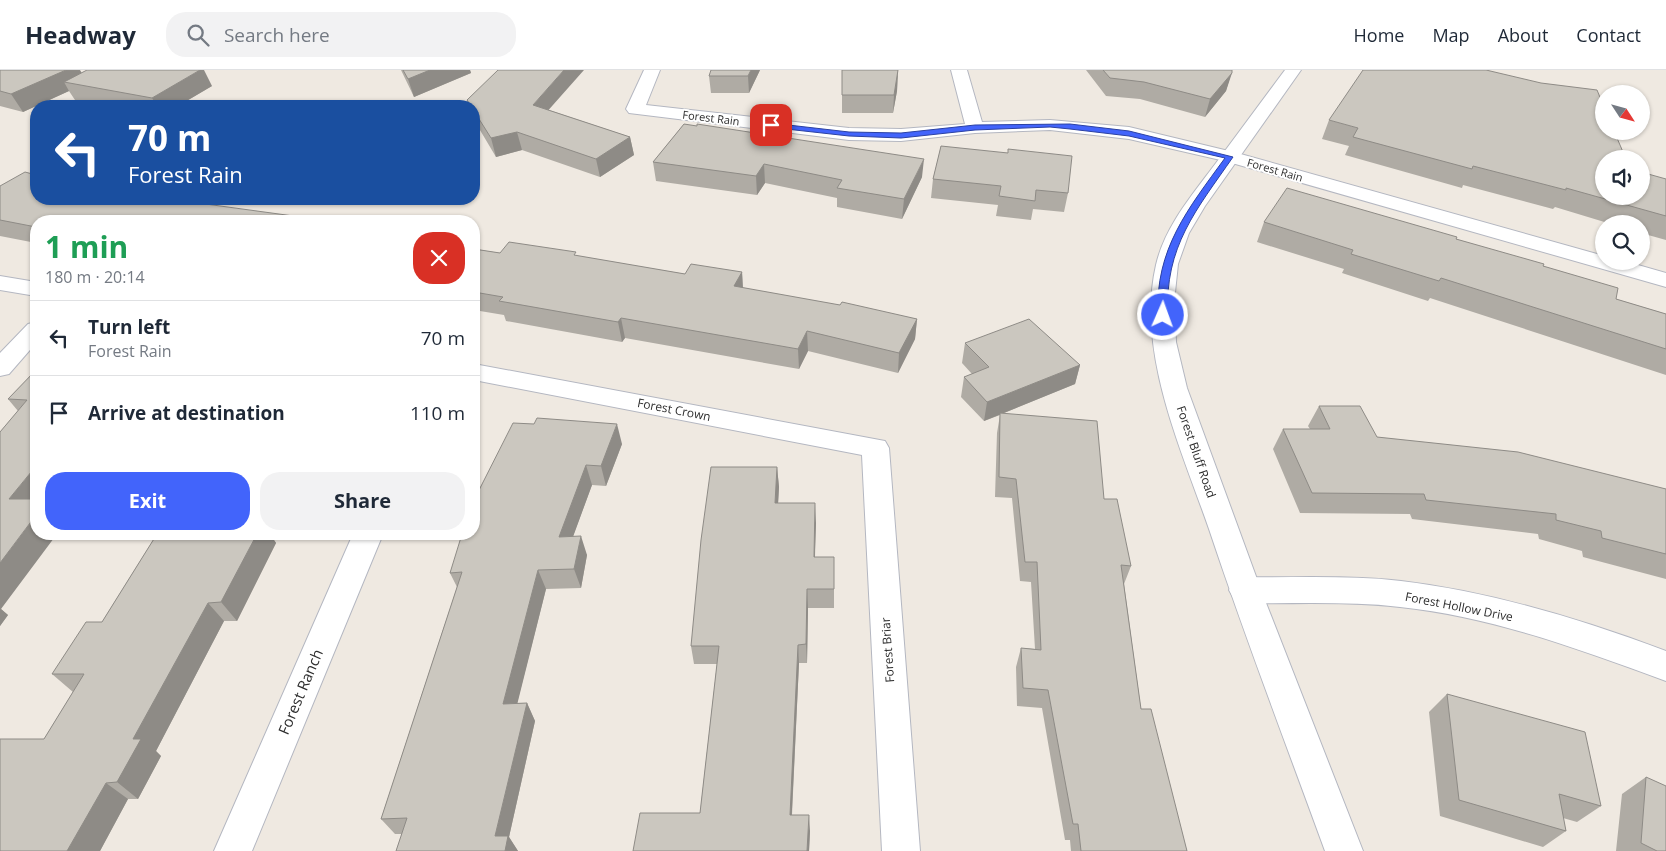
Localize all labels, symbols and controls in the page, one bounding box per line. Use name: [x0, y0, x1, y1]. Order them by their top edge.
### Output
search box: [166, 12, 516, 57]
text: Headway: [25, 18, 136, 51]
icon: search: [184, 21, 212, 49]
text: Search here: [224, 22, 330, 48]
text: Home: [1354, 23, 1404, 47]
text: Map: [1432, 23, 1470, 47]
text: About: [1498, 23, 1548, 47]
text: Contact: [1576, 23, 1641, 47]
north arrow: [1595, 85, 1650, 140]
map controls: [1595, 85, 1650, 270]
pin: [750, 104, 792, 146]
street label: Forest Rain: [682, 107, 740, 128]
icon: arrive: [757, 111, 785, 139]
text: 70 m: [128, 114, 211, 161]
icon: left: [45, 120, 110, 185]
button: sound: [1595, 150, 1650, 205]
street label: Forest Rain: [1245, 154, 1305, 185]
text: Forest Rain: [128, 159, 243, 189]
button: search: [1595, 215, 1650, 270]
text: 1 min: [45, 226, 128, 267]
button: close: [413, 232, 465, 284]
text: 180 m · 20:14: [45, 266, 145, 288]
position arrow: [1136, 288, 1188, 340]
text: Turn left: [88, 314, 170, 340]
icon: left: [45, 324, 73, 352]
text: 70 m: [421, 325, 465, 351]
text: Forest Rain: [88, 340, 172, 362]
street label: Forest Crown: [636, 394, 712, 425]
icon: arrive: [45, 399, 73, 427]
text: Arrive at destination: [88, 400, 285, 426]
text: 110 m: [410, 400, 465, 426]
street label: Forest Bluff Road: [1173, 404, 1220, 500]
button: Exit: [45, 472, 250, 530]
button: Share: [260, 472, 465, 530]
street label: Forest Hollow Drive: [1404, 588, 1515, 625]
street label: Forest Briar: [877, 617, 898, 683]
street label: Forest Ranch: [273, 646, 327, 737]

